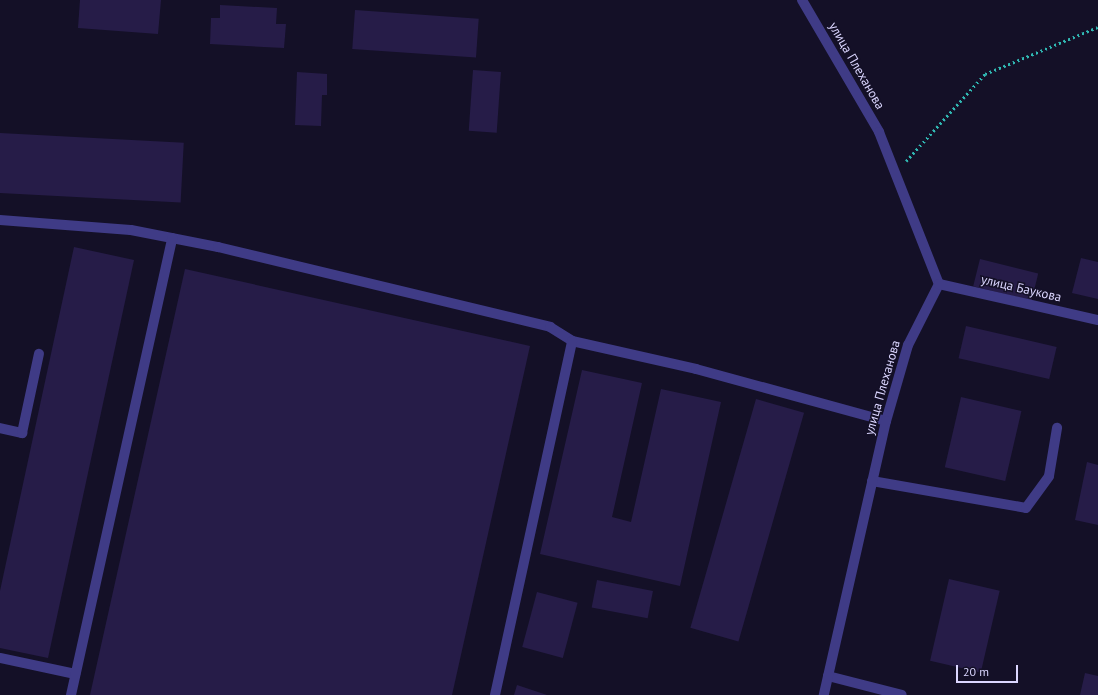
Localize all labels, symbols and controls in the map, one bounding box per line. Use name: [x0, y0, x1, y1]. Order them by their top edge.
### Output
street label: улица Плеханова: [825, 20, 887, 112]
street label: улица Баукова: [979, 272, 1063, 306]
street label: улица Плеханова: [862, 339, 904, 437]
scale bar: [958, 657, 1020, 683]
text: 20 m: [963, 664, 989, 679]

